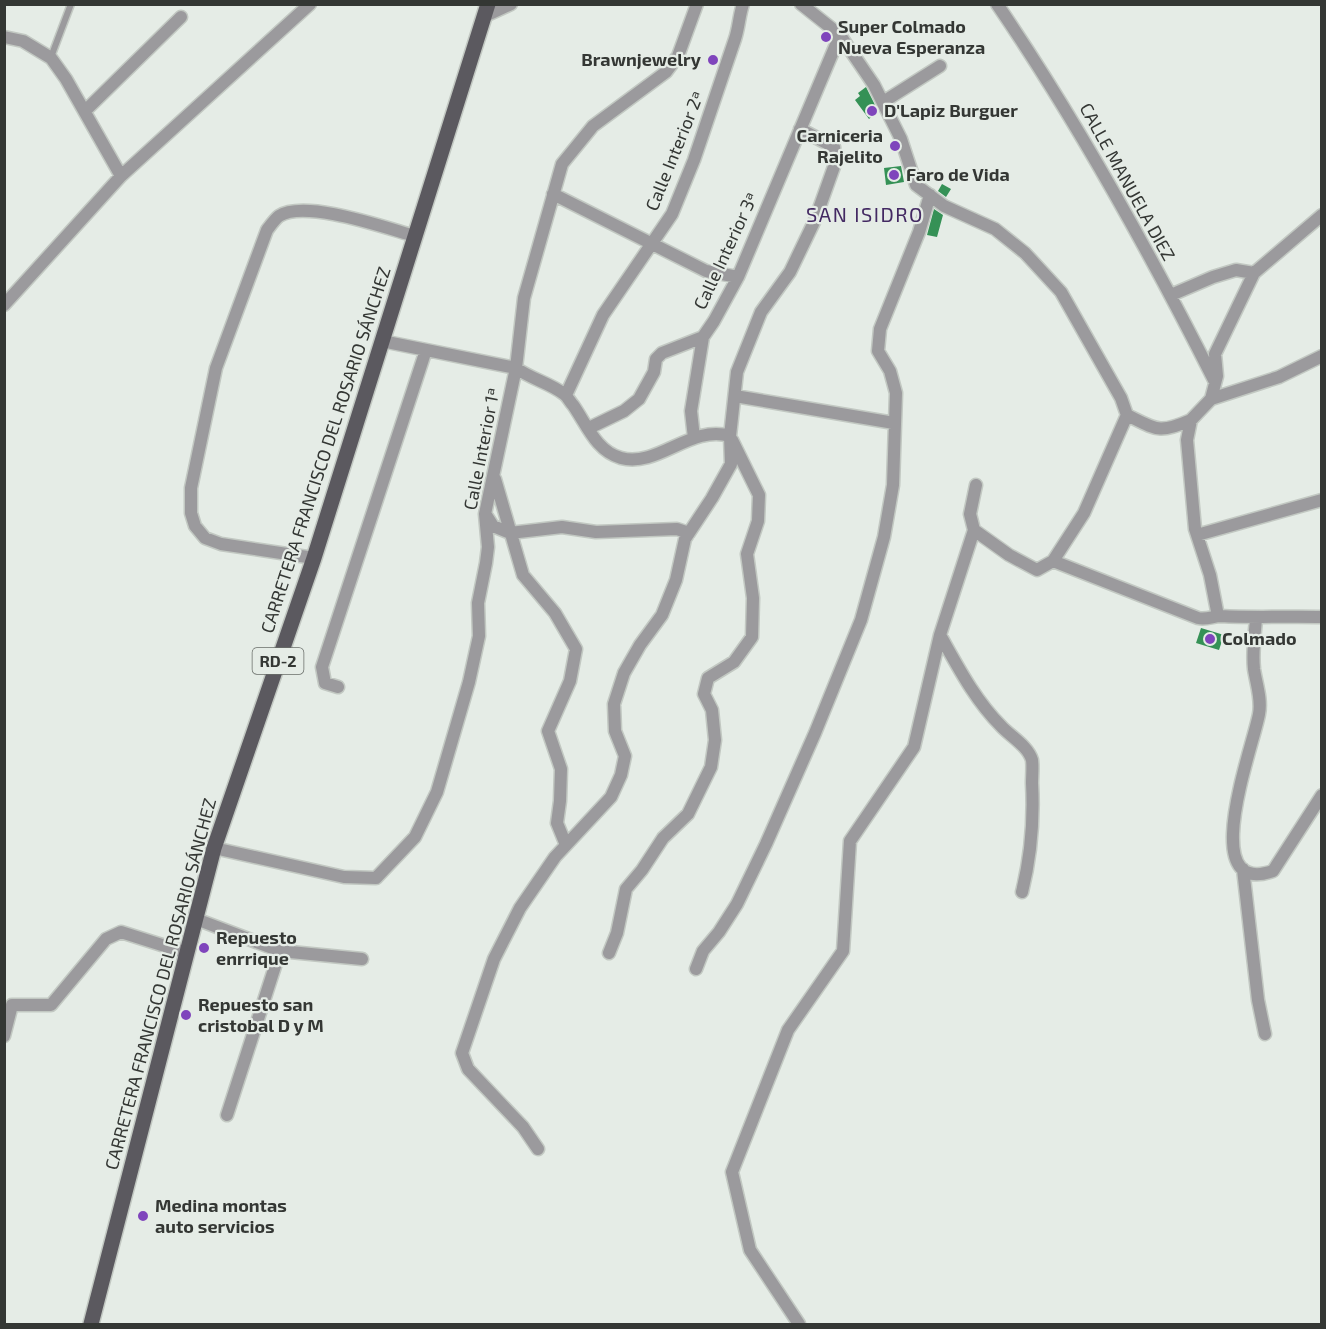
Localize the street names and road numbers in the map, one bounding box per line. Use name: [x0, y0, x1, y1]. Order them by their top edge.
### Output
street label: Calle Interior 2ª: [640, 88, 708, 214]
street label: CALLE MANUELA DIEZ: [1075, 99, 1180, 264]
street label: Calle Interior 3ª: [688, 188, 762, 313]
street label: CARRETERA FRANCISCO DEL ROSARIO SÁNCHEZ: [255, 264, 395, 636]
street label: Calle Interior 1ª: [458, 386, 504, 512]
road number: RD-2: [252, 648, 304, 674]
street label: CARRETERA FRANCISCO DEL ROSARIO SÁNCHEZ: [100, 796, 220, 1172]

